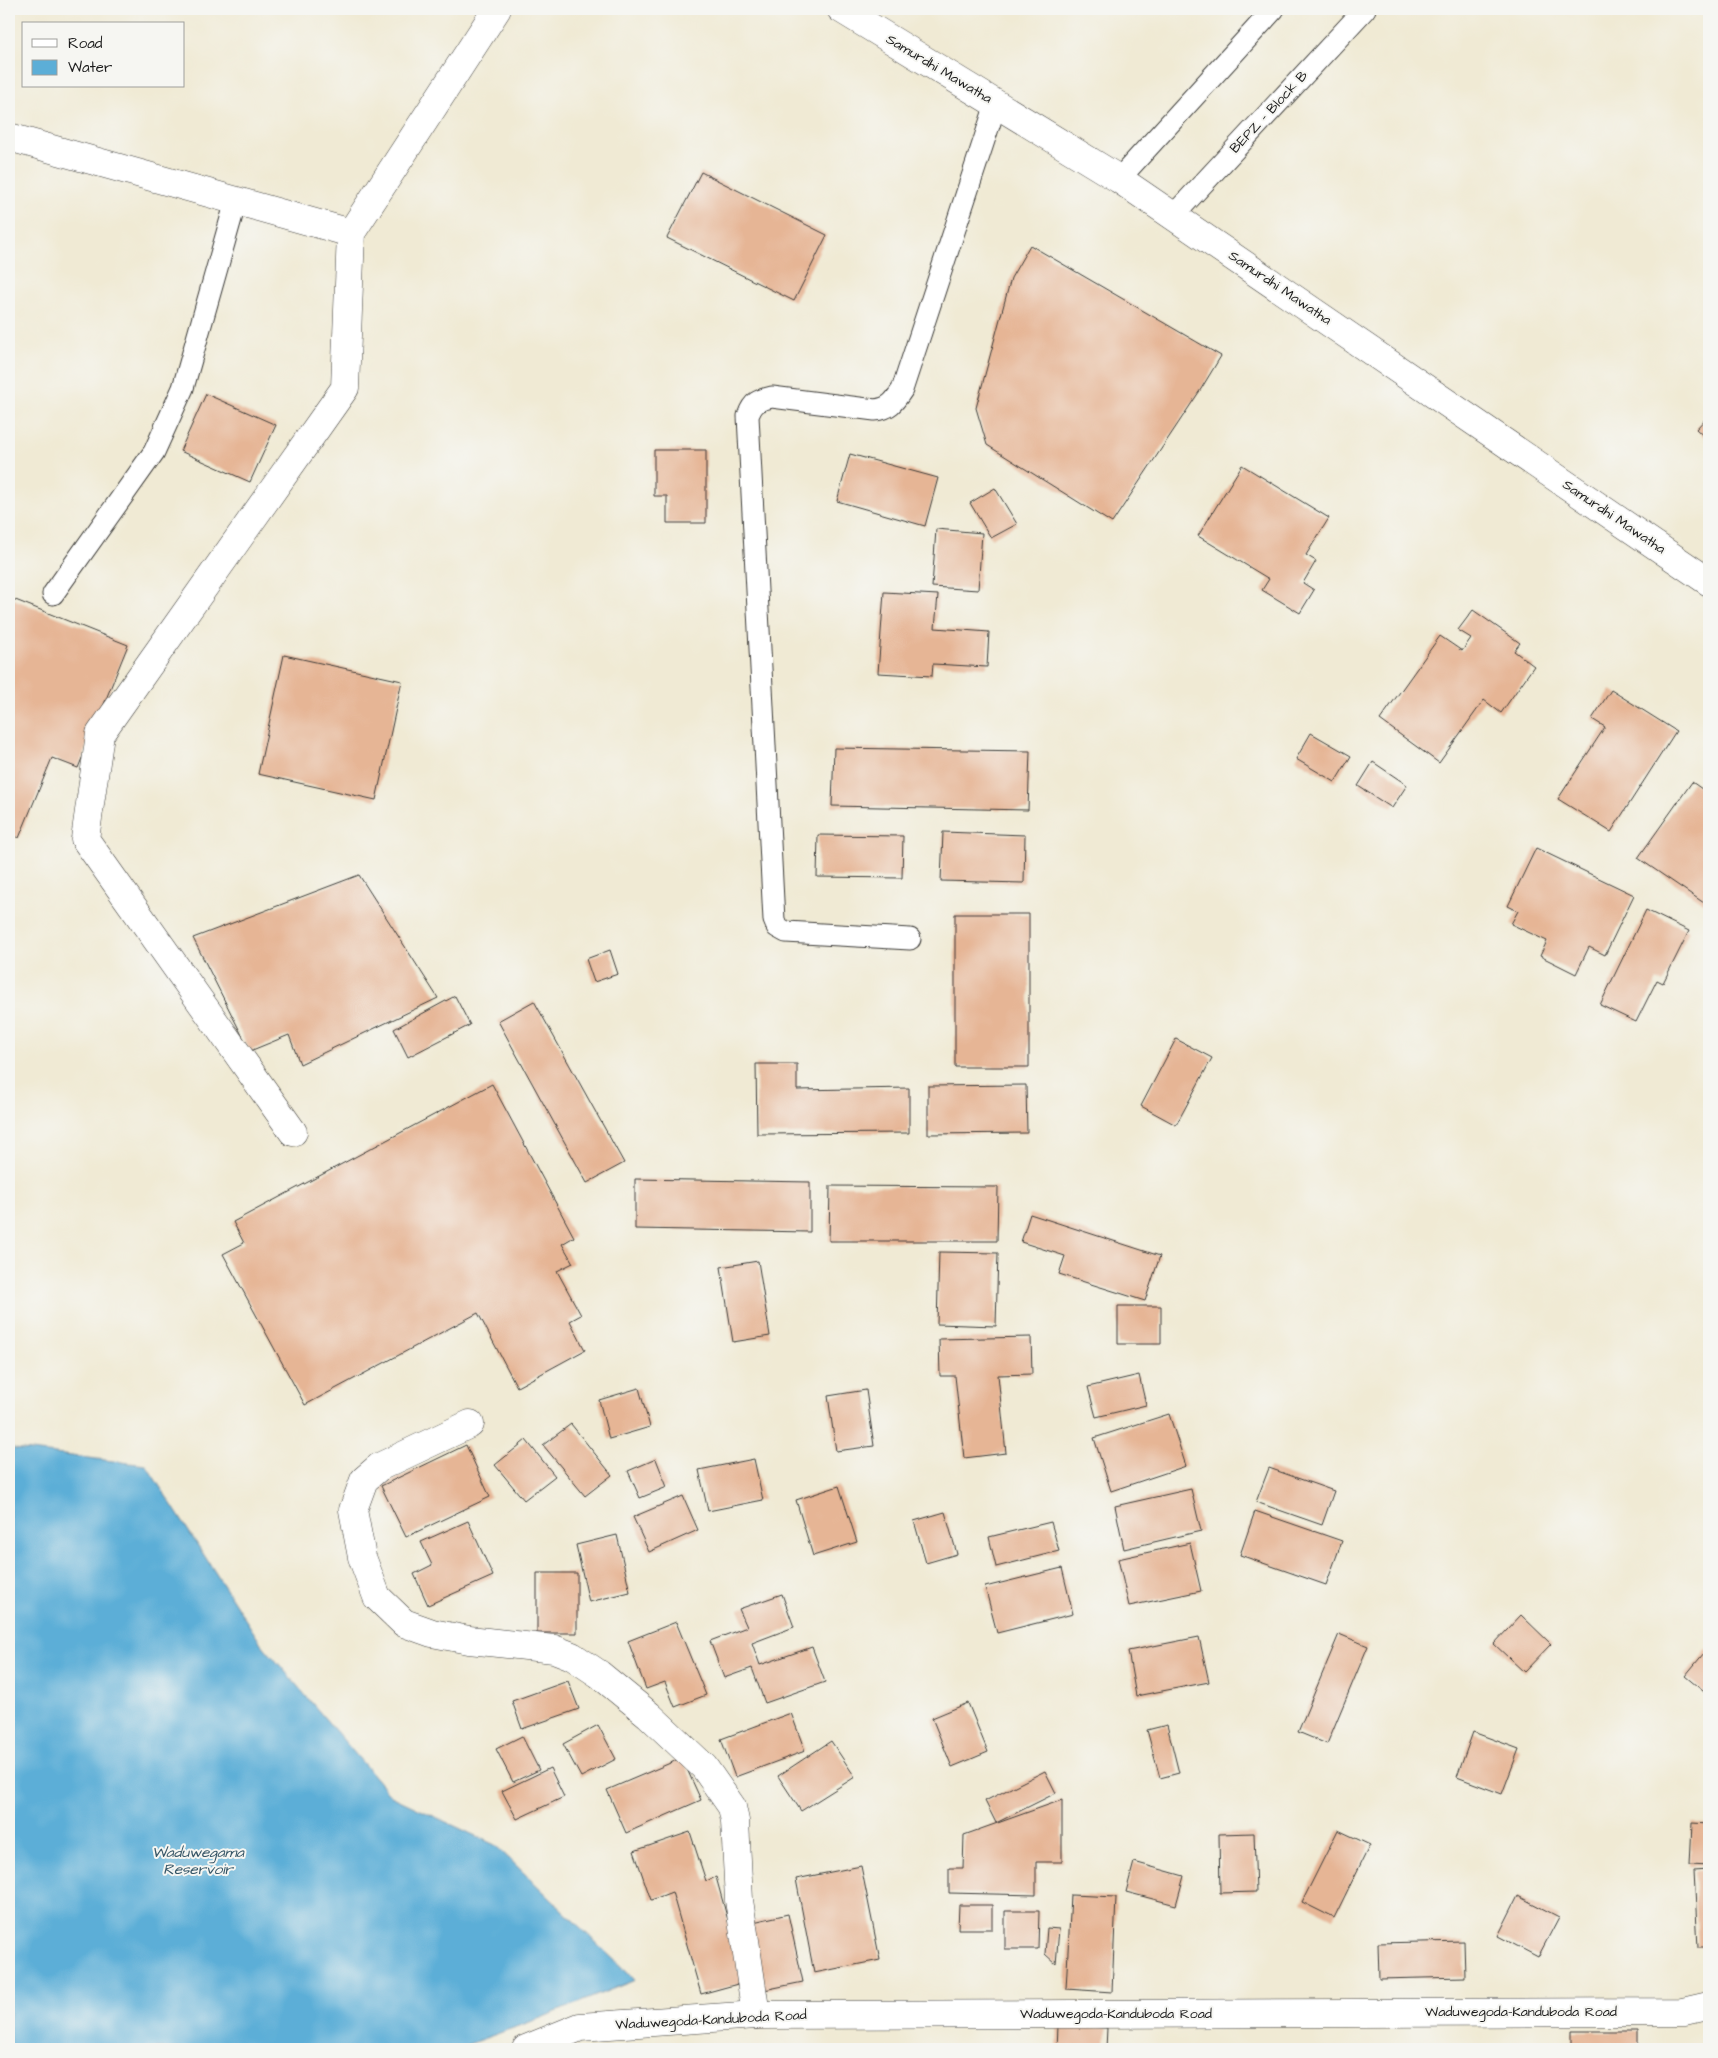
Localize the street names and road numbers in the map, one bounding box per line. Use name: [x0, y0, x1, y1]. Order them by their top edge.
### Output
street label: Samurdhi Mawatha: [882, 29, 996, 109]
street label: BEPZ - Block B: [1225, 66, 1313, 158]
street label: Samurdhi Mawatha: [1224, 246, 1336, 330]
street label: Samurdhi Mawatha: [1558, 475, 1670, 559]
street label: Waduwegoda-Kanduboda Road: [1425, 2002, 1617, 2022]
street label: Waduwegoda-Kanduboda Road: [1020, 2004, 1212, 2024]
street label: Waduwegoda-Kanduboda Road: [615, 2005, 807, 2035]

